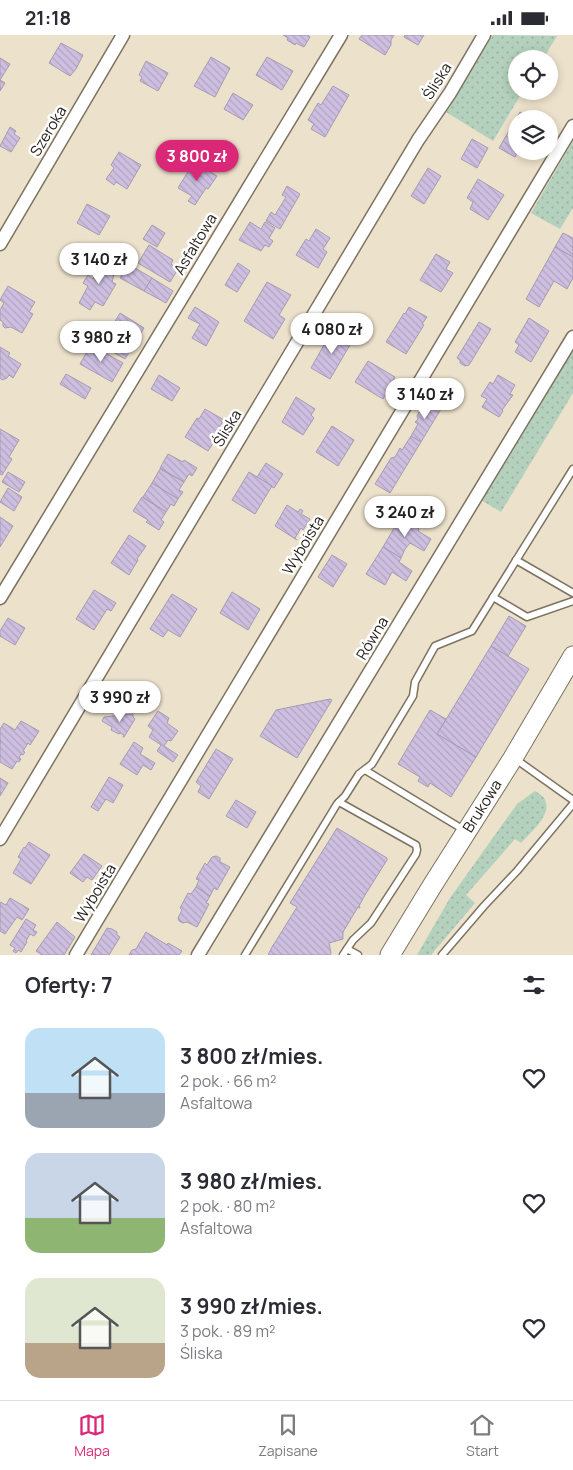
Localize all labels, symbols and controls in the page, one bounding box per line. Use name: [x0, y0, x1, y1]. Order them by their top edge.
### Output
text: 21:18: [25, 5, 71, 31]
map controls: [508, 50, 558, 160]
button: locate: [508, 50, 558, 100]
street label: Śliska: [418, 59, 456, 103]
street label: Szeroka: [25, 102, 71, 160]
button: layers: [508, 110, 558, 160]
pin: 3 800 zł: [145, 139, 249, 182]
text: 3 800 zł: [167, 145, 227, 167]
street label: Asfaltowa: [168, 209, 222, 279]
pin: 3 140 zł: [47, 243, 151, 285]
text: 3 140 zł: [70, 248, 128, 270]
pin: 4 080 zł: [280, 313, 384, 355]
text: 4 080 zł: [301, 318, 363, 340]
pin: 3 980 zł: [49, 321, 153, 363]
text: 3 980 zł: [71, 326, 131, 348]
pin: 3 140 zł: [373, 377, 477, 420]
text: 3 140 zł: [396, 383, 454, 405]
street label: Śliska: [208, 405, 246, 451]
pin: 3 240 zł: [353, 495, 457, 538]
text: 3 240 zł: [375, 501, 435, 523]
street label: Wyboista: [277, 512, 329, 578]
street label: Równa: [351, 613, 393, 663]
pin: 3 990 zł: [68, 681, 172, 723]
text: 3 990 zł: [90, 686, 150, 708]
street label: Brukowa: [458, 776, 506, 836]
street label: Wyboista: [69, 860, 121, 926]
text: Oferty: 7: [25, 971, 112, 999]
icon: filters: [520, 971, 548, 999]
text: 3 800 zł/mies.: [180, 1042, 323, 1070]
icon: home: [65, 1048, 125, 1108]
icon: heart: [520, 1064, 548, 1092]
text: 2 pok. · 66 m²: [180, 1070, 276, 1092]
text: Asfaltowa: [180, 1092, 253, 1114]
text: 3 980 zł/mies.: [180, 1167, 323, 1195]
icon: home: [65, 1173, 125, 1233]
icon: heart: [520, 1189, 548, 1217]
text: 2 pok. · 80 m²: [180, 1195, 276, 1217]
text: Asfaltowa: [180, 1217, 253, 1239]
text: 3 990 zł/mies.: [180, 1292, 323, 1320]
icon: home: [65, 1298, 125, 1358]
icon: heart: [520, 1314, 548, 1342]
text: 3 pok. · 89 m²: [180, 1320, 275, 1342]
text: Śliska: [180, 1342, 223, 1364]
tab: Mapa: [74, 1411, 110, 1460]
tab: Zapisane: [258, 1411, 318, 1460]
tab: Start: [466, 1411, 499, 1460]

